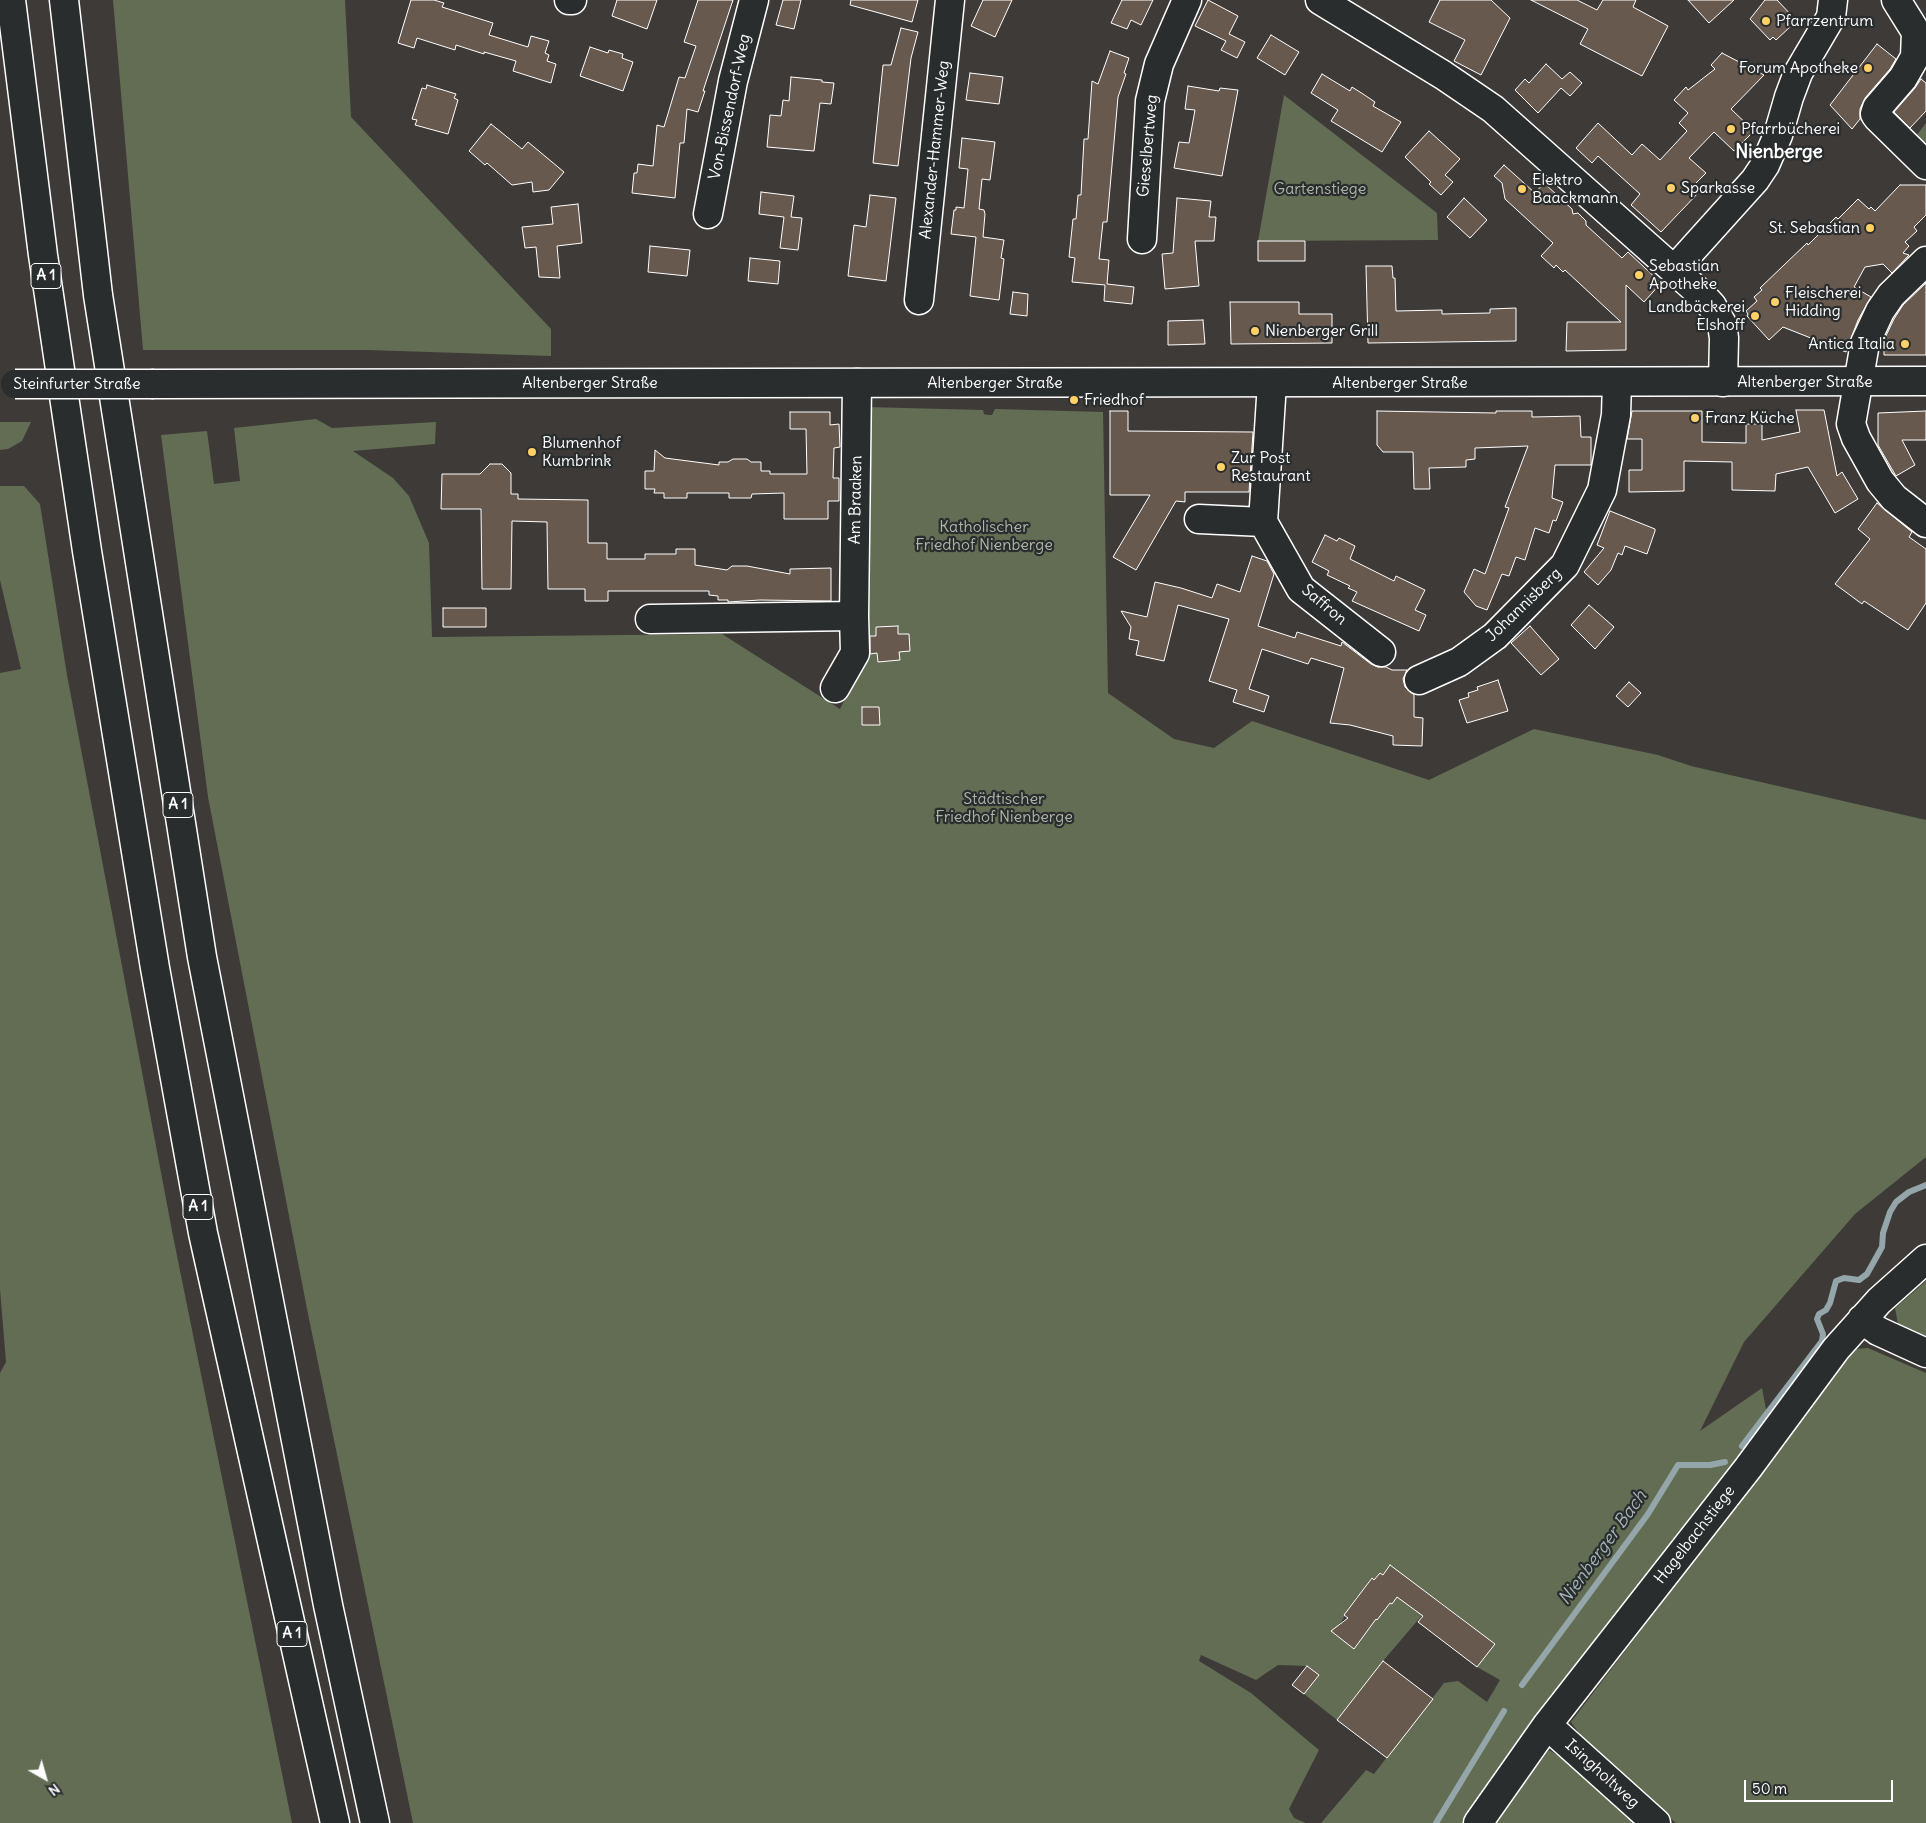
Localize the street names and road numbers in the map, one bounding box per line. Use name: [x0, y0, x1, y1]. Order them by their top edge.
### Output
street label: Von-Bissendorf-Weg: [705, 32, 755, 182]
street label: Alexander-Hammer-Weg: [916, 60, 954, 240]
street label: Gieselbertweg: [1134, 94, 1162, 198]
road number: A 1: [31, 264, 61, 288]
street label: Altenberger Straße: [1737, 372, 1873, 392]
street label: Altenberger Straße: [522, 373, 658, 393]
street label: Altenberger Straße: [927, 373, 1063, 393]
street label: Altenberger Straße: [1332, 373, 1468, 393]
street label: Steinfurter Straße: [13, 374, 141, 394]
street label: Am Braaken: [846, 455, 866, 545]
street label: Johannisberg: [1482, 564, 1566, 646]
street label: Saffron: [1297, 581, 1351, 629]
road number: A 1: [163, 792, 193, 818]
road number: A 1: [183, 1194, 213, 1220]
street label: Hagelbachstiege: [1651, 1482, 1739, 1588]
road number: A 1: [277, 1622, 307, 1646]
street label: Isingholtweg: [1561, 1736, 1643, 1812]

